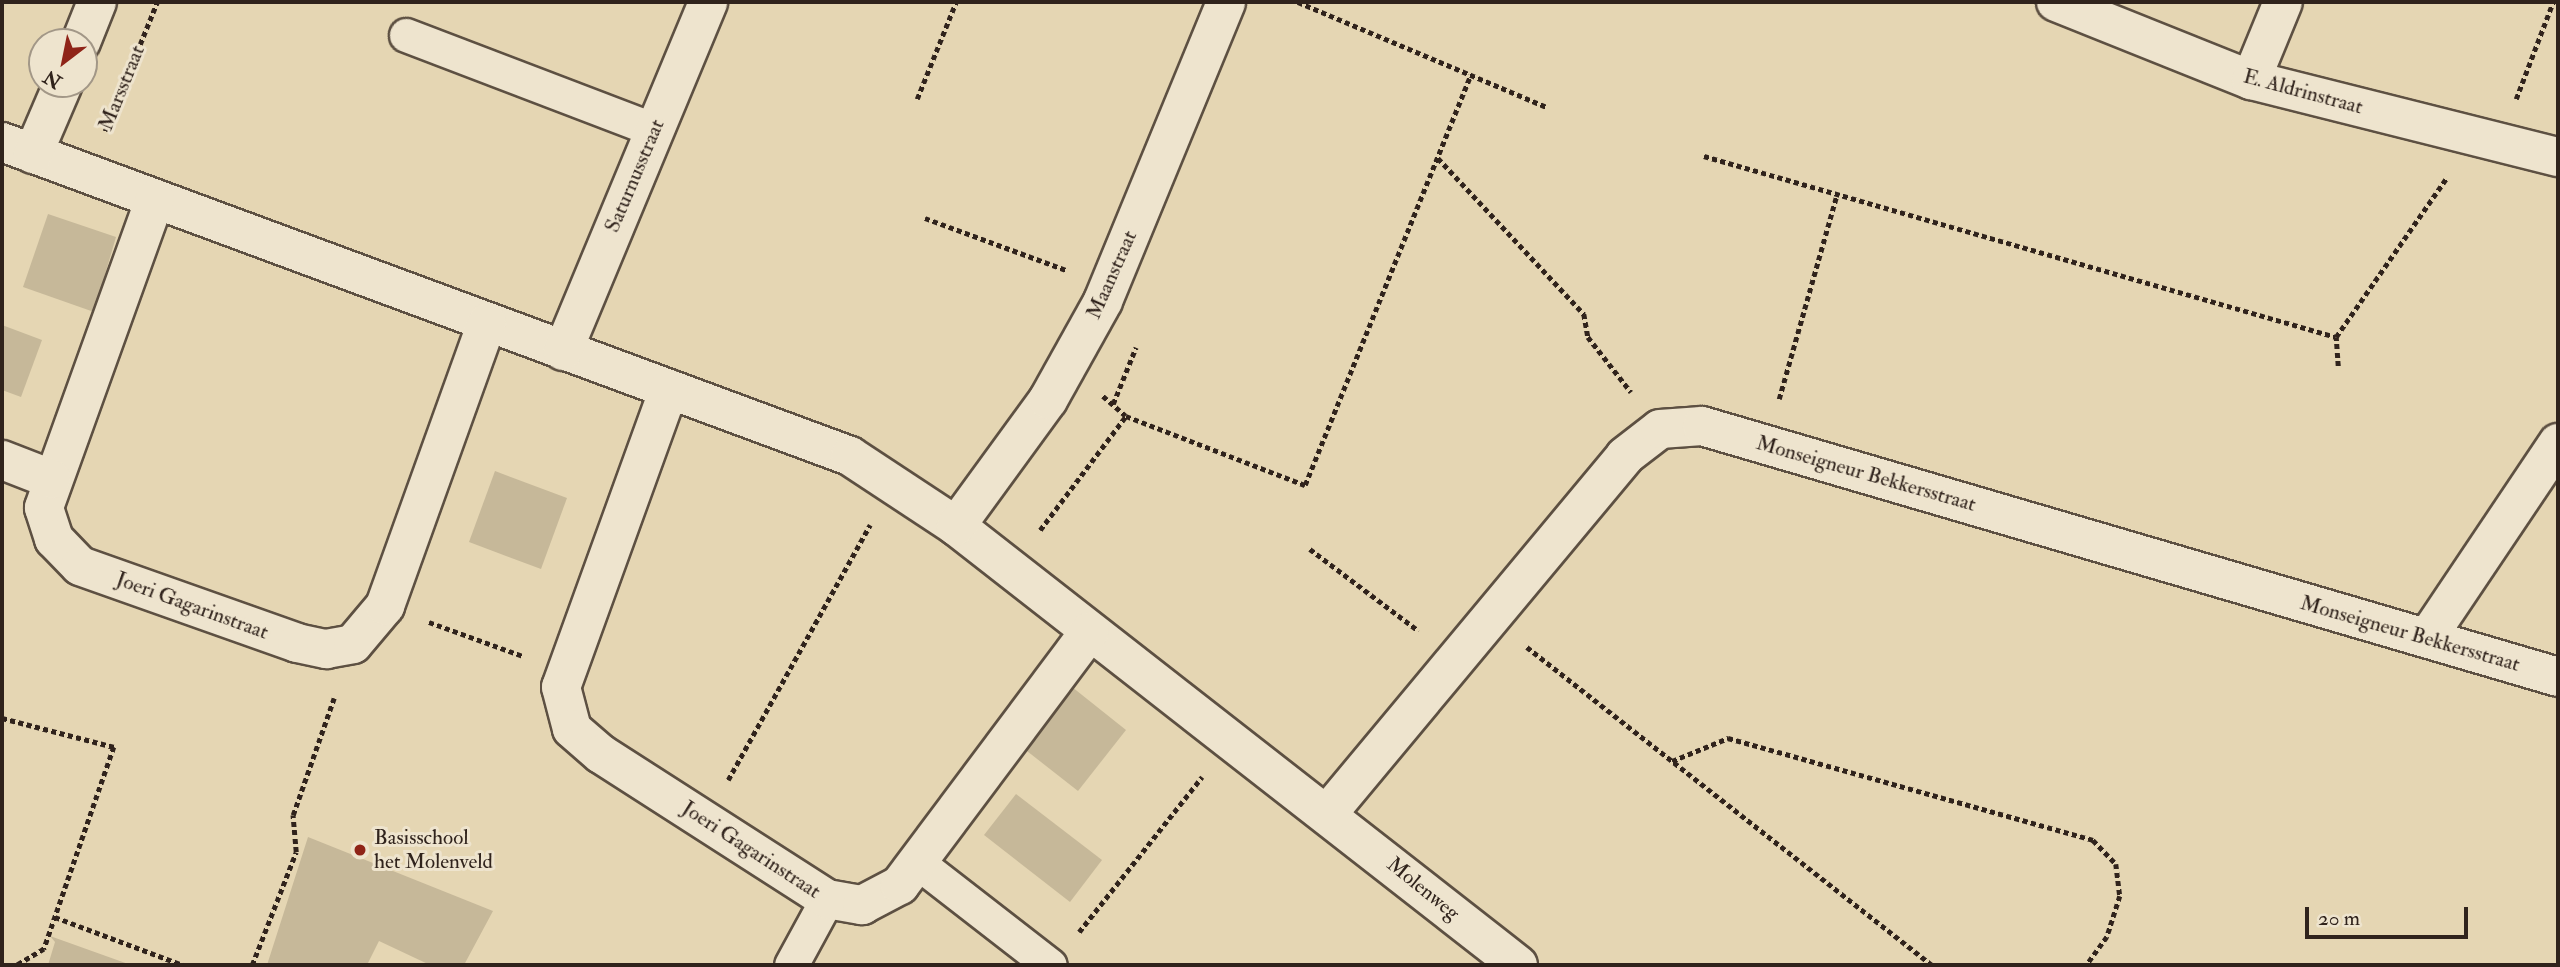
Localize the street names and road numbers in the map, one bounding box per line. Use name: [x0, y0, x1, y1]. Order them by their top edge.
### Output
street label: Marsstraat: [94, 42, 150, 134]
street label: E. Aldrinstraat: [2240, 64, 2366, 120]
street label: Saturnusstraat: [600, 116, 670, 236]
street label: Maanstraat: [1081, 227, 1143, 323]
street label: Monseigneur Bekkersstraat: [1753, 431, 1979, 517]
street label: Joeri Gagarinstraat: [112, 567, 272, 645]
street label: Monseigneur Bekkersstraat: [2297, 591, 2523, 677]
street label: Joeri Gagarinstraat: [677, 796, 825, 904]
street label: Molenweg: [1381, 852, 1465, 926]

